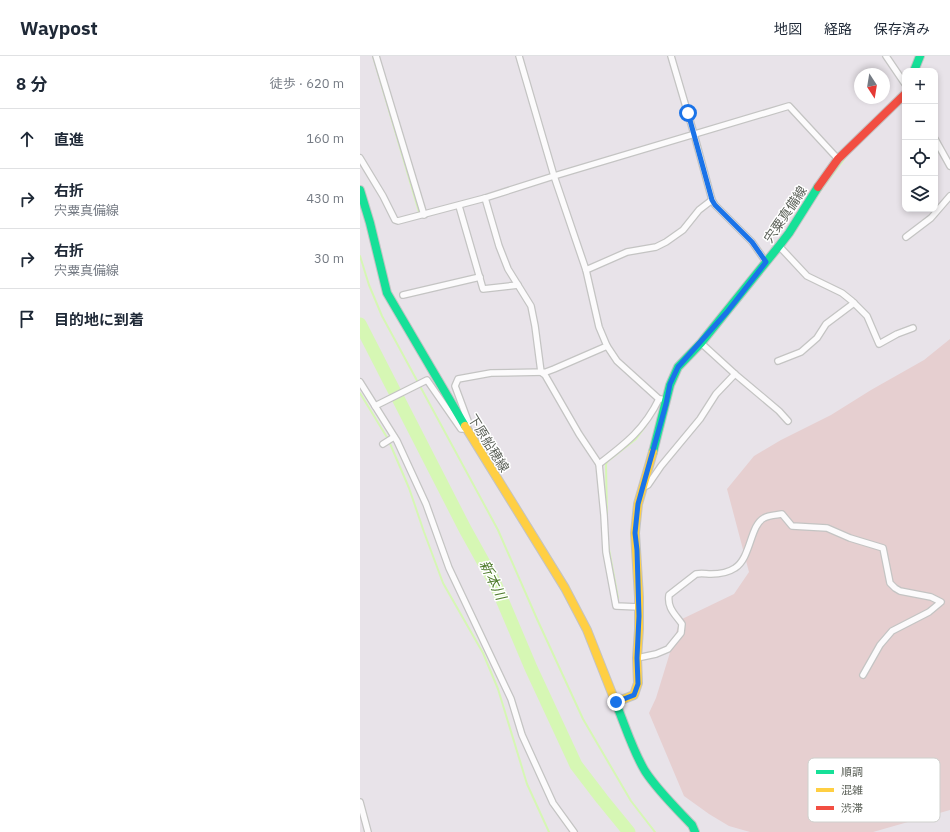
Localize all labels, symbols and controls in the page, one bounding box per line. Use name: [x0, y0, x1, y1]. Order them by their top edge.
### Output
text: Waypost: [20, 16, 98, 40]
text: 地図: [774, 20, 802, 38]
text: 経路: [824, 20, 852, 38]
text: 保存済み: [874, 20, 930, 38]
north arrow: [854, 68, 890, 104]
map controls: [902, 68, 938, 212]
button: +: [902, 68, 938, 104]
text: 8 分: [16, 73, 47, 95]
text: 徒歩 · 620 m: [270, 75, 344, 92]
route start: [679, 104, 697, 122]
button: −: [902, 104, 938, 140]
icon: ahead: [16, 128, 38, 150]
text: 直進: [54, 130, 84, 149]
text: 160 m: [306, 130, 344, 147]
button: locate: [902, 140, 938, 176]
button: layers: [902, 176, 938, 212]
text: 右折: [54, 181, 84, 200]
street label: 宍粟真備線: [760, 183, 811, 246]
icon: right: [16, 188, 38, 210]
text: 430 m: [306, 190, 344, 207]
text: 宍粟真備線: [54, 202, 119, 219]
text: 右折: [54, 241, 84, 260]
icon: right: [16, 248, 38, 270]
text: 30 m: [314, 250, 344, 267]
text: 宍粟真備線: [54, 262, 119, 279]
icon: arrive: [16, 308, 38, 330]
text: 目的地に到着: [54, 310, 144, 329]
street label: 下原船穂線: [464, 411, 513, 475]
water label: 新本川: [476, 557, 511, 605]
route end: [607, 693, 625, 711]
legend: [808, 758, 940, 822]
text: 順調: [841, 765, 863, 779]
text: 混雑: [841, 783, 863, 797]
text: 渋滞: [841, 801, 863, 815]

